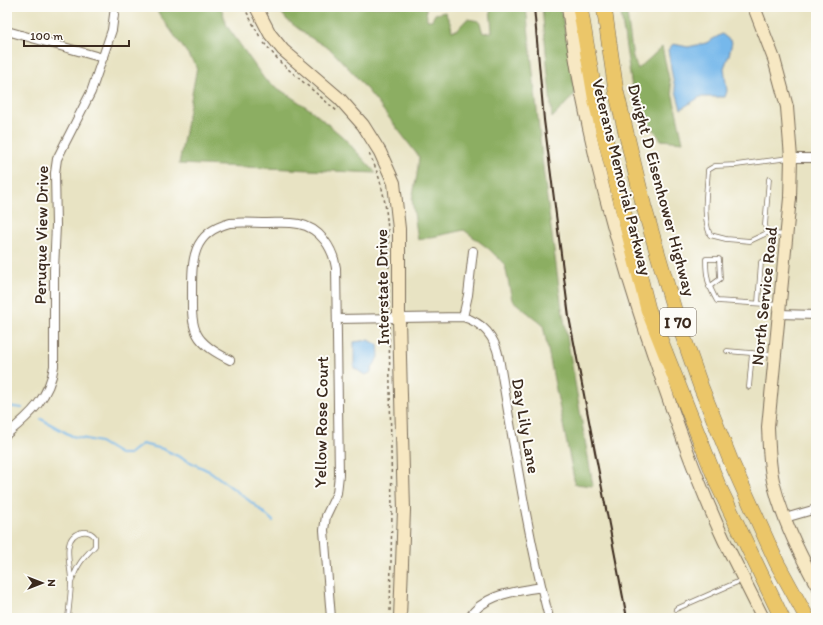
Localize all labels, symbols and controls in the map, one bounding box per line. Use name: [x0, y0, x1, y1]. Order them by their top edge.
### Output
scale bar: [24, 22, 129, 48]
text: 100 m: [30, 29, 63, 43]
street label: Veterans Memorial Parkway: [588, 77, 656, 278]
street label: Dwight D Eisenhower Highway: [624, 82, 700, 298]
street label: Peruque View Drive: [30, 165, 52, 305]
street label: North Service Road: [747, 225, 781, 367]
street label: Interstate Drive: [371, 229, 393, 345]
road number: I 70: [660, 308, 696, 336]
street label: Yellow Rose Court: [310, 356, 332, 488]
street label: Day Lily Lane: [508, 377, 544, 475]
north arrow: [22, 563, 62, 603]
text: N: [45, 579, 58, 587]

